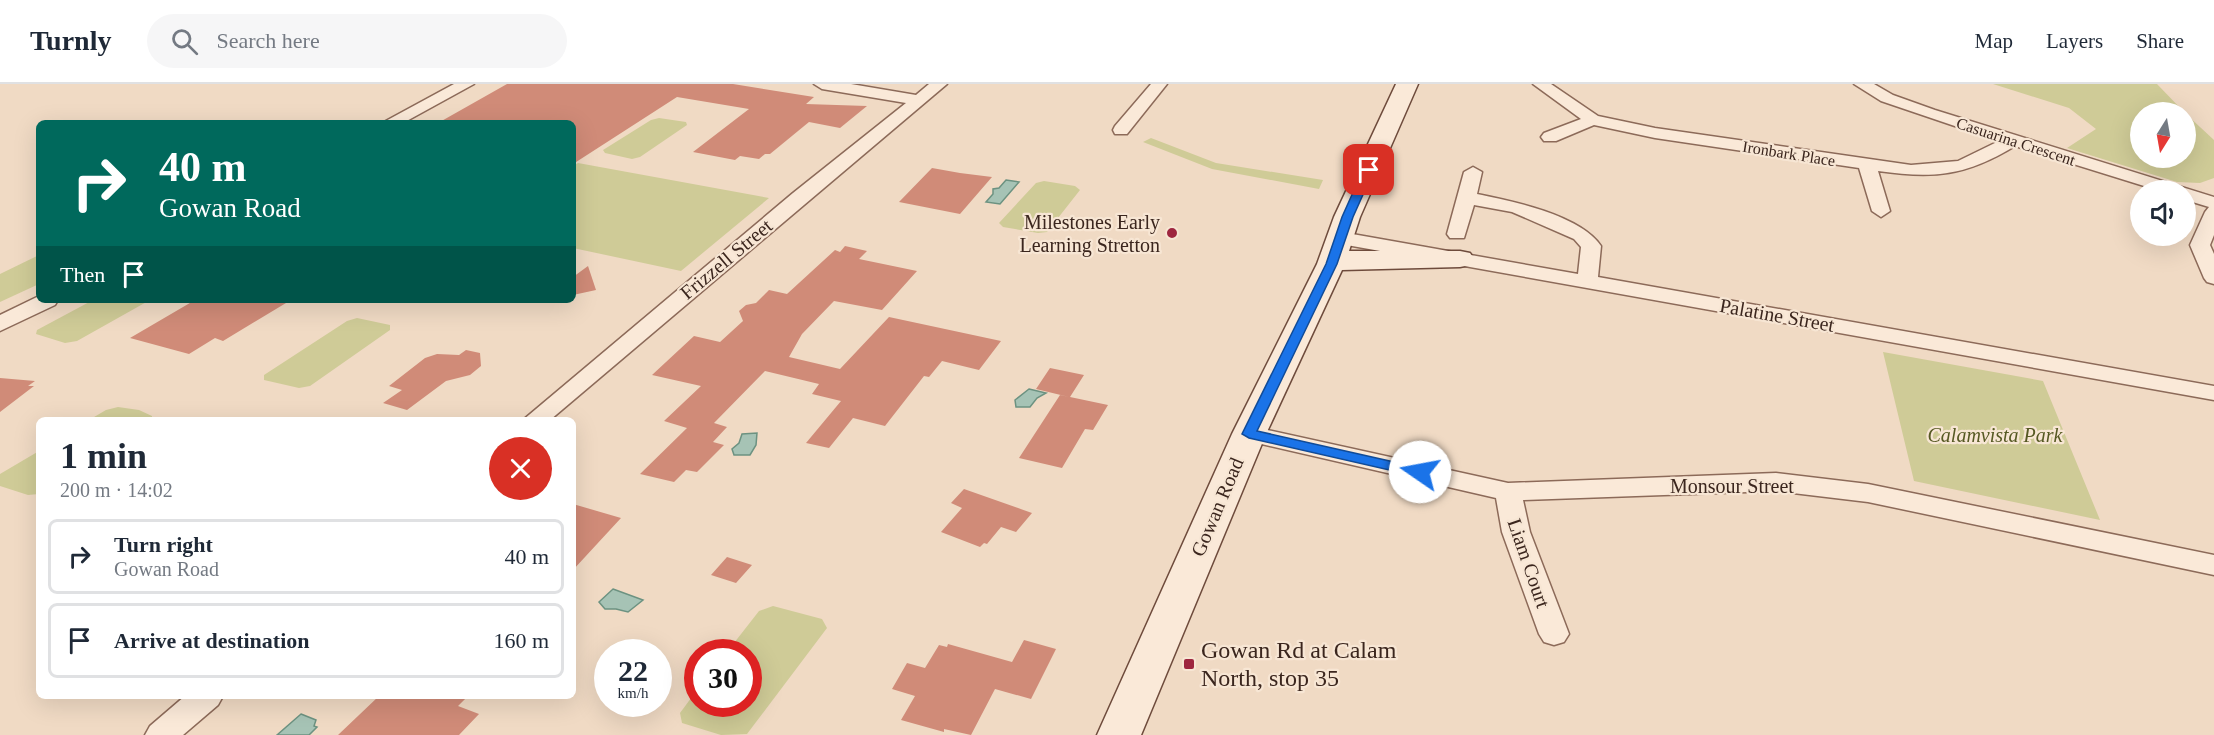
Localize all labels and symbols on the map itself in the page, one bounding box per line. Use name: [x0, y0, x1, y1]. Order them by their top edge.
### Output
north arrow: [2130, 102, 2196, 168]
street label: Casuarina Crescent: [1954, 114, 2078, 169]
street label: Ironbark Place: [1741, 138, 1837, 169]
pin: [1343, 144, 1394, 195]
place label: Milestones Early Learning Stretton: [1019, 211, 1160, 257]
street label: Frizzell Street: [676, 214, 777, 304]
marker: Milestones Early Learning Stretton: [1165, 226, 1179, 240]
street label: Palatine Street: [1718, 294, 1837, 336]
park label: Calamvista Park: [1928, 424, 2064, 446]
position arrow: [1388, 440, 1452, 504]
street label: Gowan Road: [1186, 454, 1248, 560]
street label: Monsour Street: [1670, 475, 1794, 497]
street label: Liam Court: [1503, 516, 1555, 611]
place label: Gowan Rd at Calam North, stop 35: [1201, 637, 1397, 691]
speed limit sign: 30: [684, 639, 762, 717]
marker: Gowan Rd at Calam North, stop 35: [1182, 657, 1196, 671]

